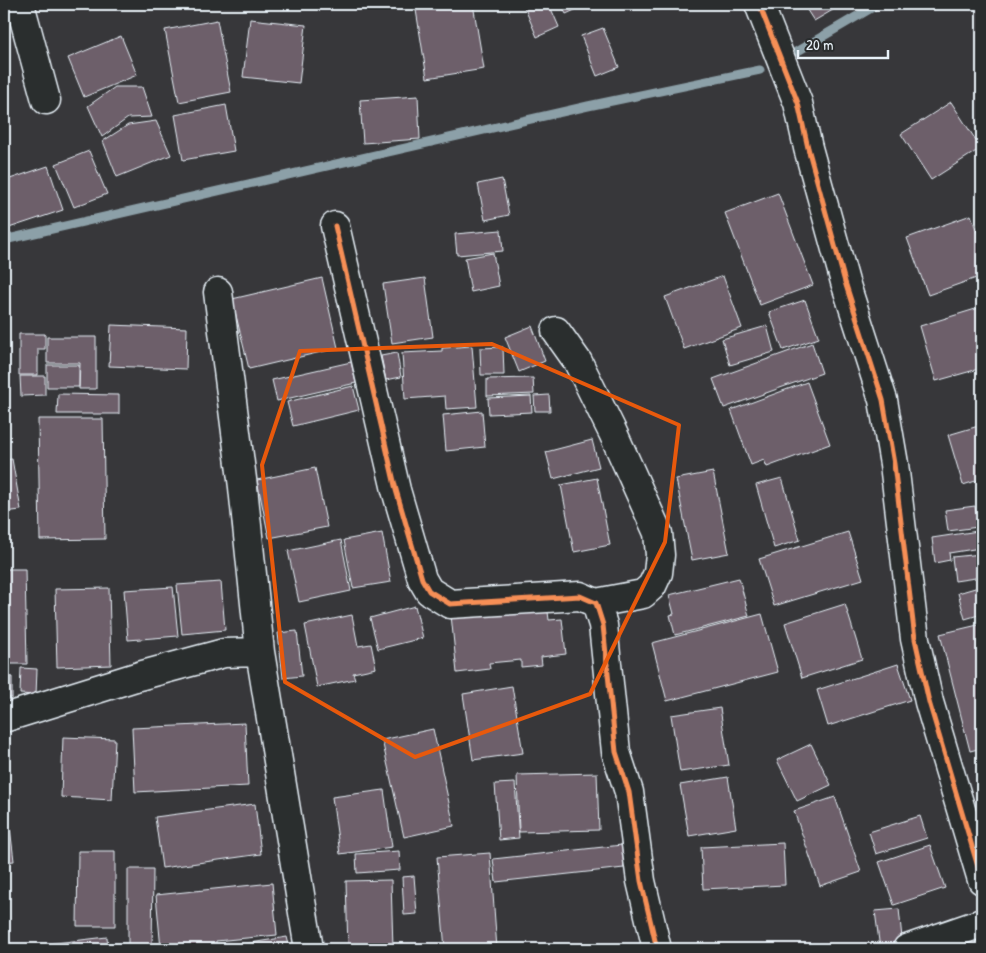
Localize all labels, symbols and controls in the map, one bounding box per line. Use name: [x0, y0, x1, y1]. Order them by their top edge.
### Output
scale bar: [798, 28, 888, 60]
text: 20 m: [806, 34, 833, 55]

